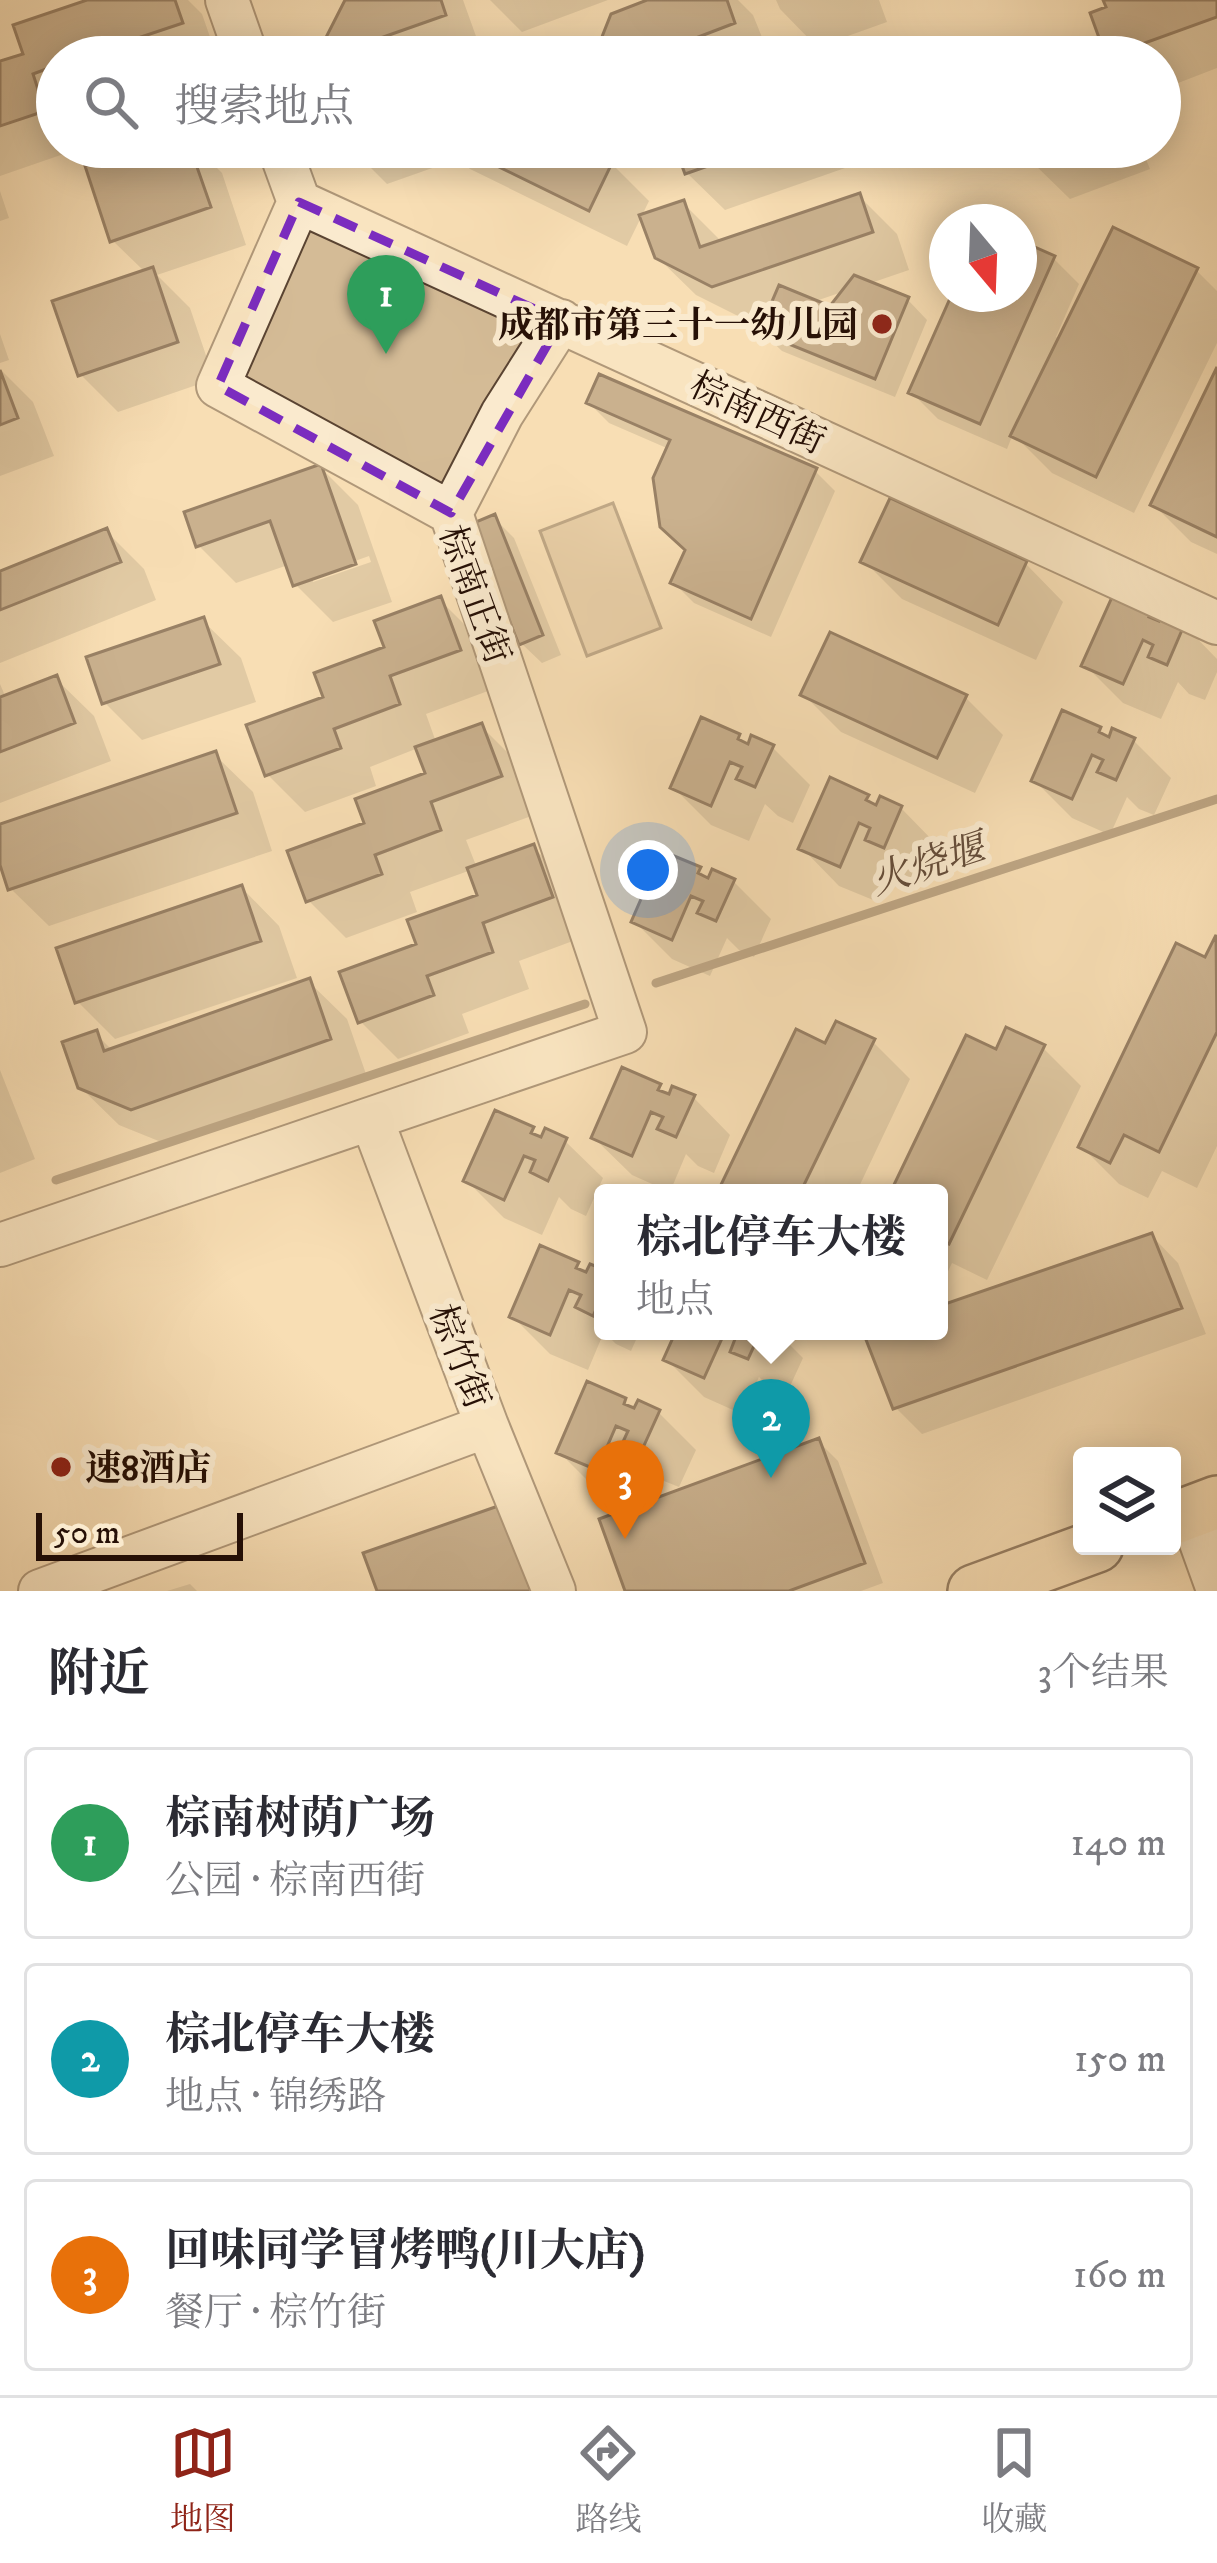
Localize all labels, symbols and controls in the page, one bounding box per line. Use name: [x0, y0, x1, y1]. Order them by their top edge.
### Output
search box: [36, 36, 1181, 168]
icon: search: [78, 69, 144, 135]
text: 搜索地点: [174, 80, 354, 136]
north arrow: [929, 204, 1037, 312]
pin: 1: [347, 255, 425, 354]
place label: 成都市第三十一幼儿园: [498, 304, 858, 349]
marker: 成都市第三十一幼儿园: [869, 311, 895, 337]
street label: 棕南西街: [682, 363, 832, 465]
street label: 棕南正街: [428, 519, 519, 670]
water label: 火烧堰: [865, 822, 997, 907]
your location: [618, 840, 678, 900]
popup: [594, 1184, 948, 1340]
text: 棕北停车大楼: [636, 1211, 906, 1267]
text: 地点: [636, 1276, 714, 1325]
street label: 棕竹街: [418, 1298, 499, 1415]
pin: 2: [732, 1379, 810, 1478]
pin: 3: [586, 1440, 664, 1539]
place label: 速8酒店: [85, 1447, 211, 1492]
map controls: [1073, 1447, 1181, 1555]
button: layers: [1073, 1447, 1181, 1555]
marker: 速8酒店: [48, 1454, 74, 1480]
scale bar: [36, 1507, 243, 1560]
text: 50 m: [54, 1513, 120, 1554]
text: 附近: [48, 1643, 150, 1707]
text: 3个结果: [1037, 1649, 1169, 1698]
text: 棕南树荫广场: [165, 1792, 435, 1848]
text: 1: [83, 1819, 97, 1868]
text: 140 m: [1071, 1819, 1166, 1868]
text: 公园 · 棕南西街: [165, 1857, 425, 1906]
text: 棕北停车大楼: [165, 2008, 435, 2064]
text: 2: [80, 2035, 100, 2084]
text: 150 m: [1074, 2035, 1166, 2084]
text: 地点 · 锦绣路: [165, 2073, 386, 2122]
text: 回味同学冒烤鸭(川大店): [165, 2224, 645, 2280]
text: 3: [83, 2251, 97, 2300]
text: 160 m: [1073, 2251, 1166, 2300]
text: 餐厅 · 棕竹街: [165, 2289, 386, 2338]
tab: 地图: [170, 2420, 236, 2541]
tab: 路线: [575, 2420, 641, 2541]
tab: 收藏: [981, 2420, 1047, 2541]

